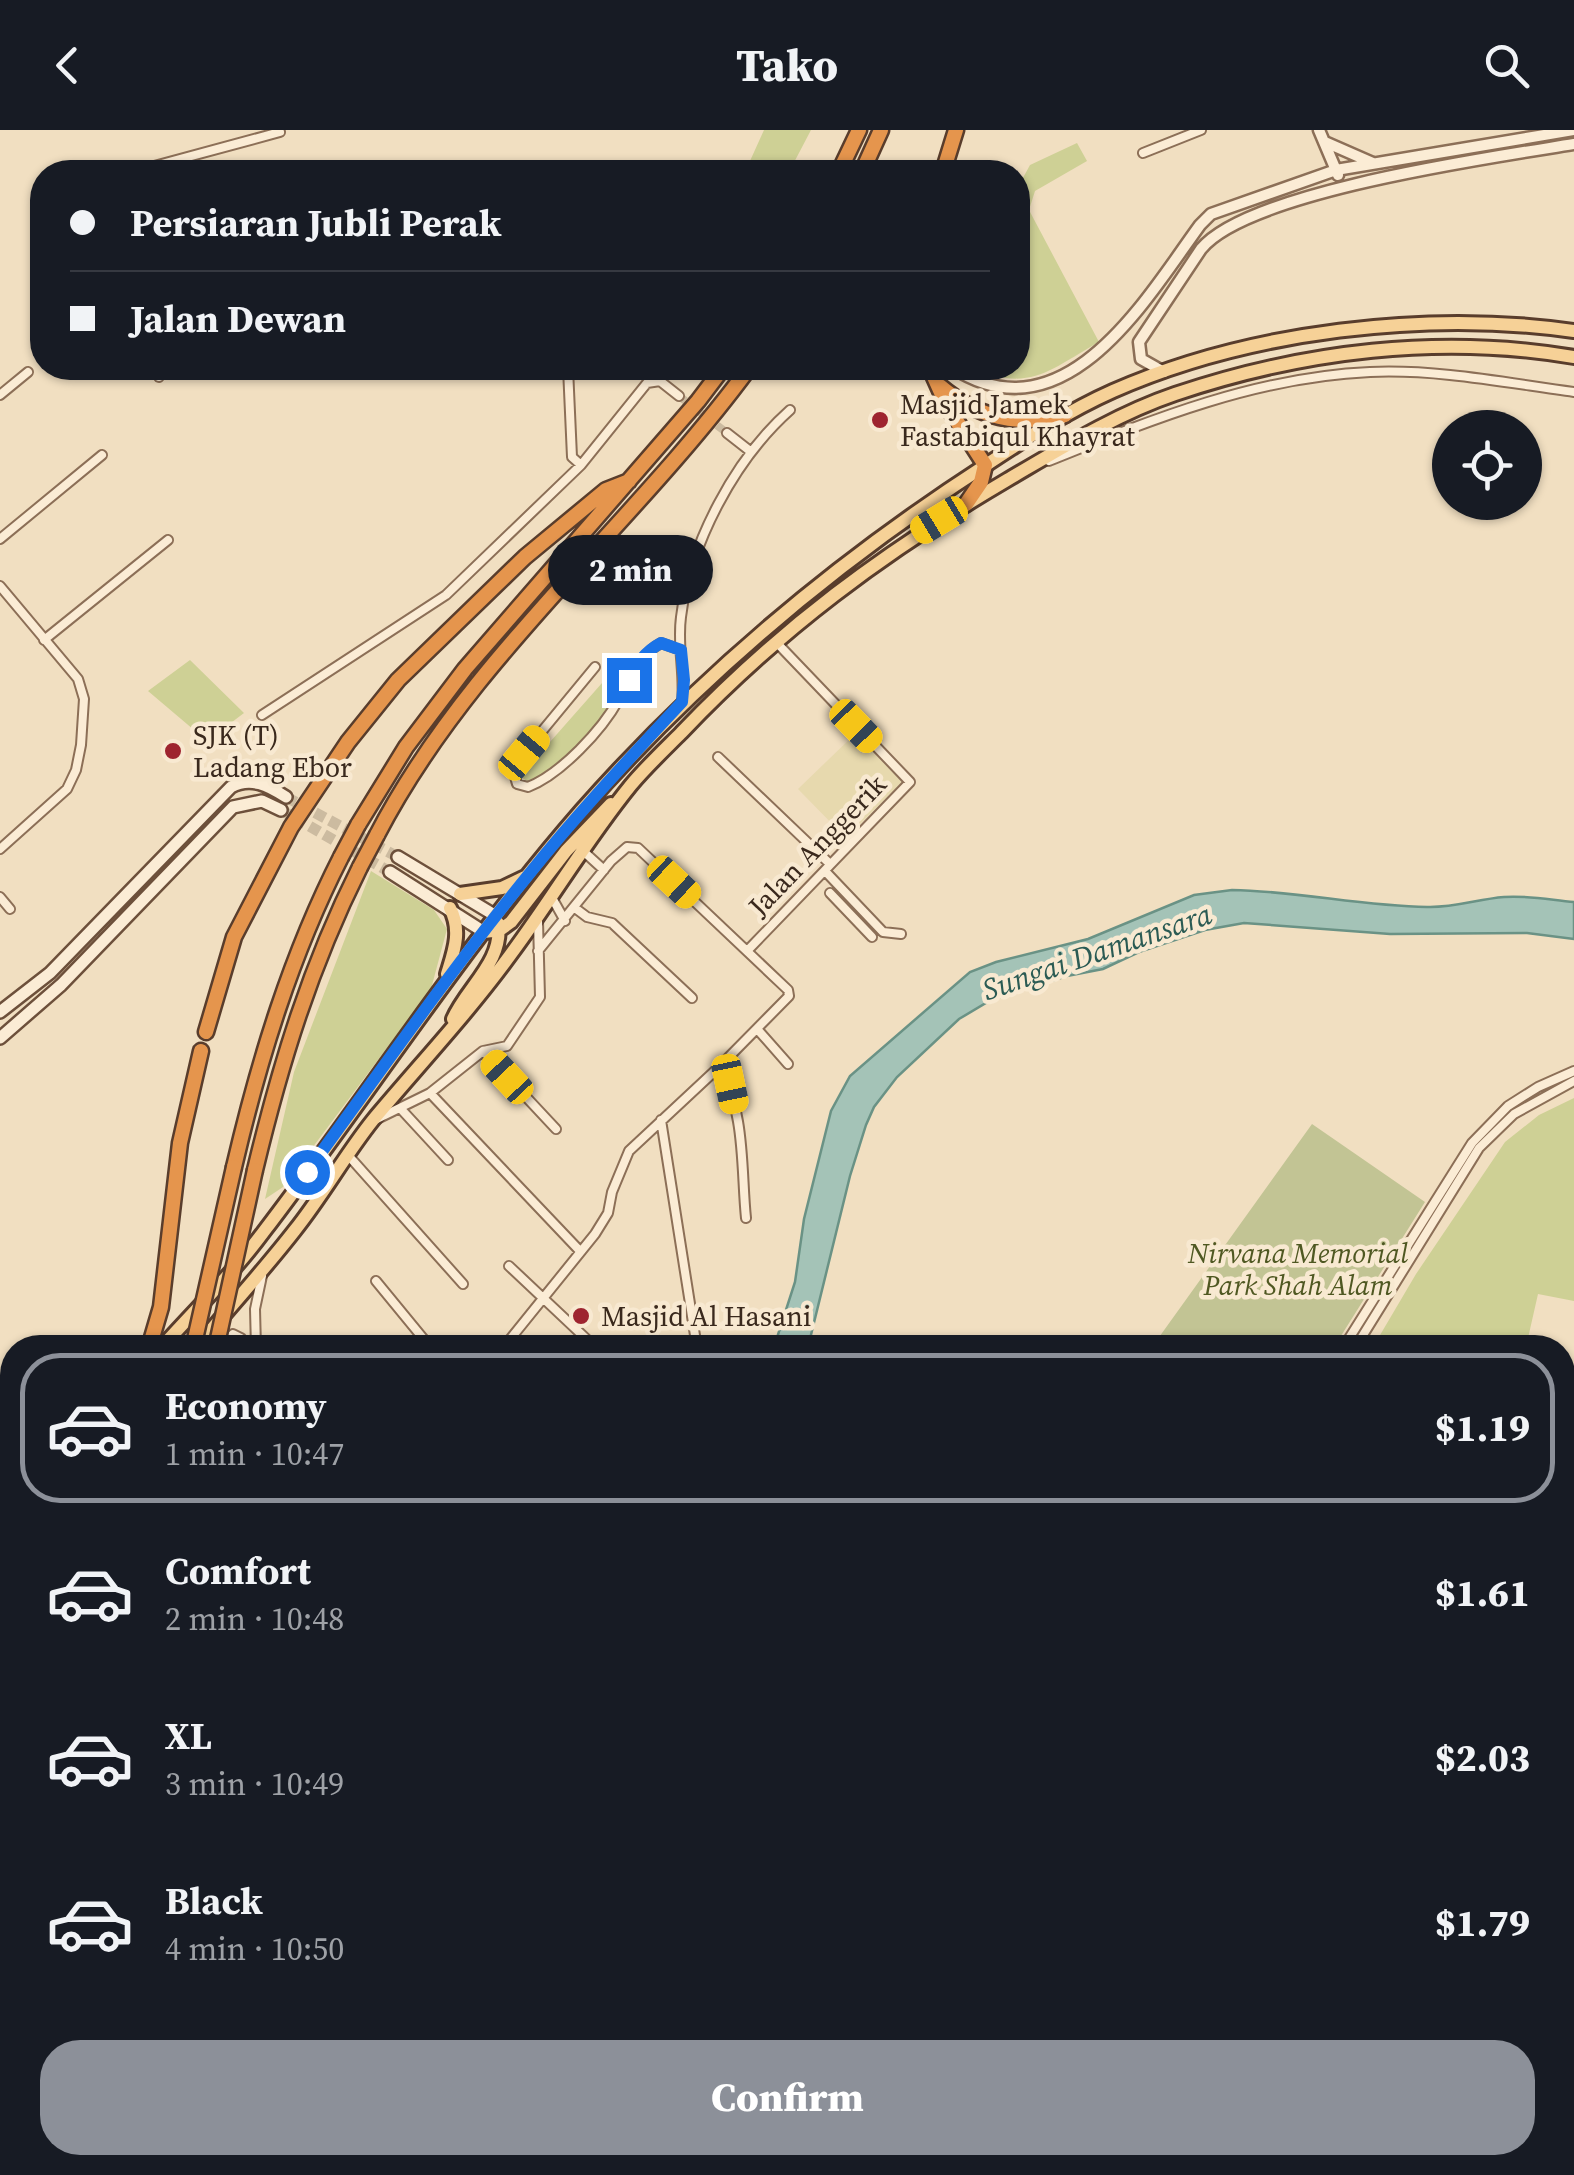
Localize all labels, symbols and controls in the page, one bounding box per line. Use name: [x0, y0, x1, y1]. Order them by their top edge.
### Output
text: Tako: [736, 34, 838, 96]
icon: back: [40, 38, 95, 93]
icon: search: [1479, 38, 1534, 93]
text: Persiaran Jubli Perak: [130, 197, 501, 249]
text: Jalan Dewan: [130, 293, 346, 345]
place label: Masjid Jamek Fastabiqul Khayrat: [900, 385, 1136, 455]
marker: Masjid Jamek Fastabiqul Khayrat: [869, 409, 891, 431]
map controls: [1432, 410, 1542, 520]
button: locate: [1432, 410, 1542, 520]
car: [906, 492, 972, 548]
callout: 2 min: [546, 535, 712, 605]
text: 2 min: [589, 548, 672, 592]
route end: [607, 658, 652, 703]
car: [824, 694, 888, 758]
place label: SJK (T) Ladang Ebor: [193, 716, 352, 786]
car: [493, 720, 555, 786]
marker: SJK (T) Ladang Ebor: [162, 740, 184, 762]
street label: Jalan Anggerik: [739, 765, 895, 925]
car: [642, 851, 706, 913]
water label: Sungai Damansara: [977, 893, 1217, 1010]
car: [476, 1045, 538, 1109]
car: [709, 1052, 751, 1116]
route start: [285, 1150, 330, 1195]
park label: Nirvana Memorial Park Shah Alam: [1187, 1234, 1408, 1304]
place label: Masjid Al Hasani: [601, 1297, 811, 1335]
marker: Masjid Al Hasani: [570, 1305, 592, 1327]
text: Economy: [165, 1380, 327, 1432]
icon: car: [45, 1383, 135, 1473]
text: $1.19: [1435, 1402, 1530, 1454]
text: 1 min · 10:47: [165, 1432, 344, 1476]
text: Comfort: [165, 1545, 311, 1597]
icon: car: [45, 1548, 135, 1638]
text: $1.61: [1435, 1567, 1530, 1619]
text: 2 min · 10:48: [165, 1597, 344, 1641]
text: XL: [165, 1710, 212, 1762]
icon: car: [45, 1713, 135, 1803]
text: $2.03: [1435, 1732, 1530, 1784]
text: 3 min · 10:49: [165, 1762, 344, 1806]
text: Black: [165, 1875, 263, 1927]
icon: car: [45, 1878, 135, 1968]
text: $1.79: [1435, 1897, 1530, 1949]
text: 4 min · 10:50: [165, 1927, 344, 1971]
button: Confirm: [40, 2040, 1535, 2155]

